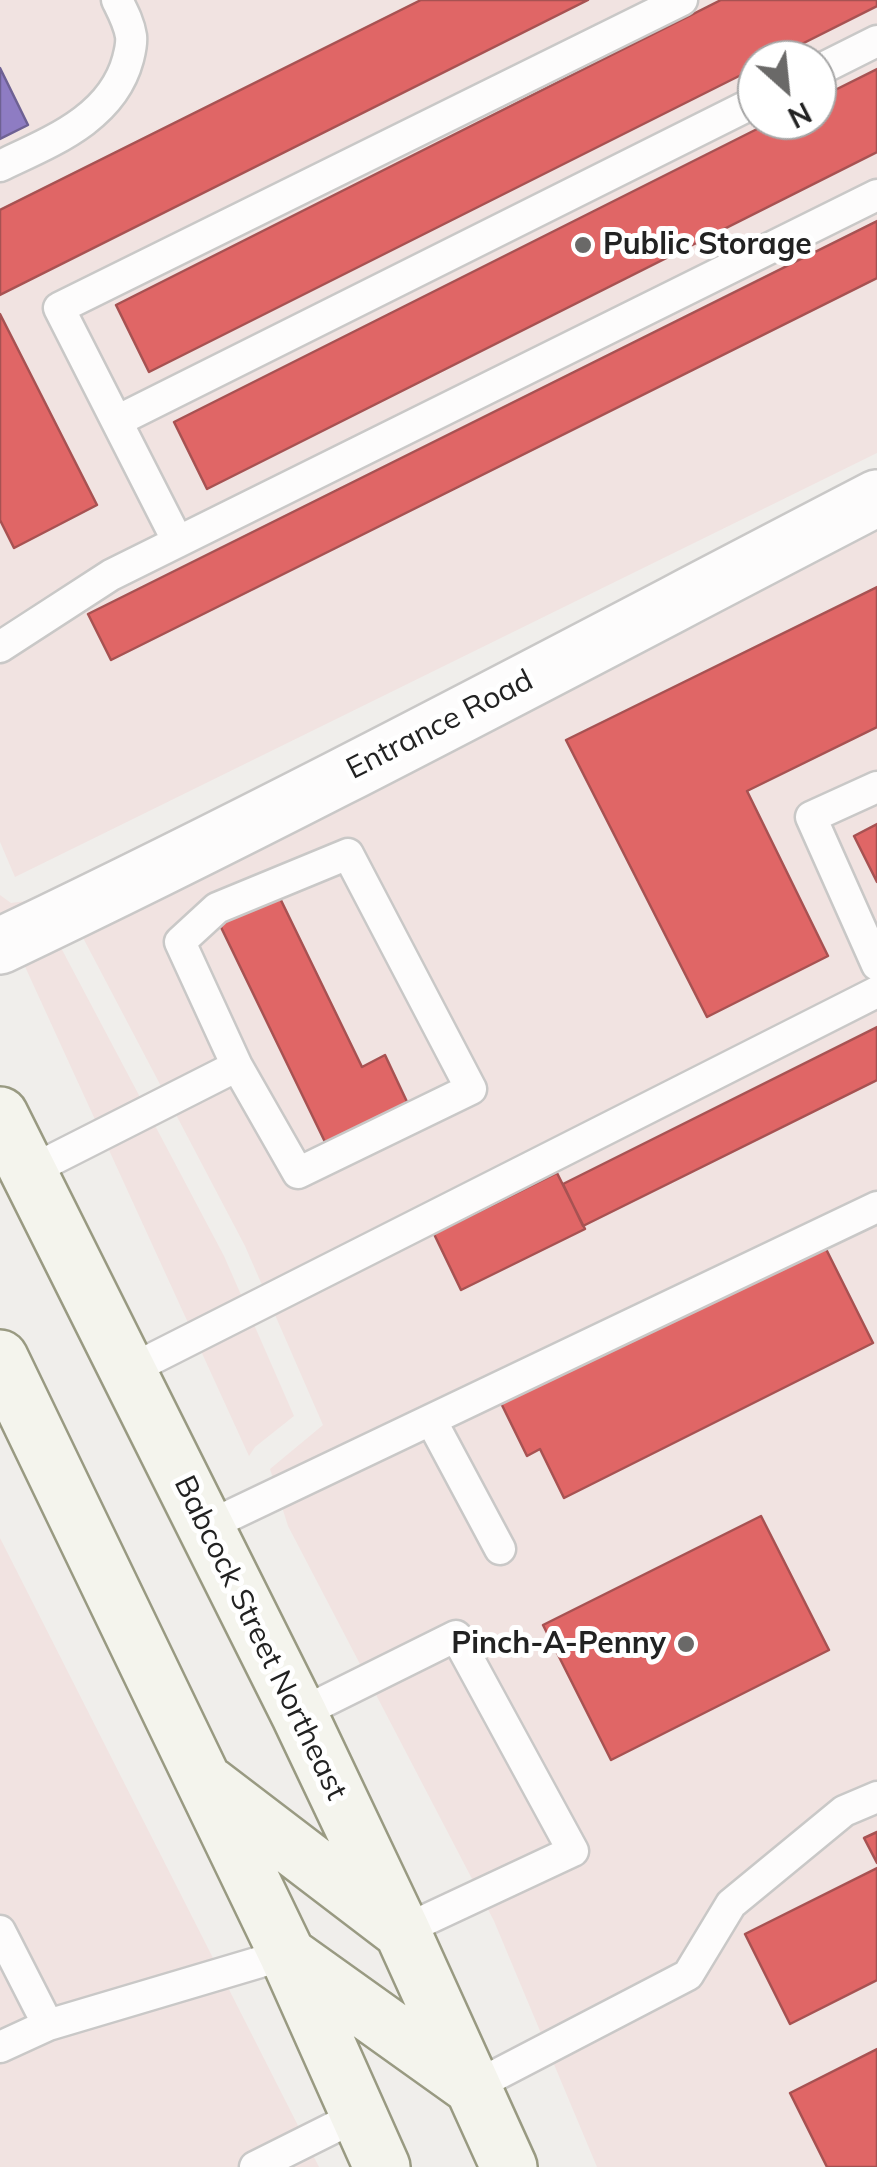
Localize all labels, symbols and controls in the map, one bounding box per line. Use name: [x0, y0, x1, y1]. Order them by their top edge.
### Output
north arrow: [737, 40, 837, 140]
text: N: [783, 95, 817, 136]
place label: Public Storage: [603, 227, 812, 263]
marker: Public Storage: [572, 234, 594, 256]
street label: Entrance Road: [341, 663, 539, 787]
street label: Babcock Street Northeast: [166, 1470, 354, 1806]
place label: Pinch-A-Penny: [451, 1626, 666, 1662]
marker: Pinch-A-Penny: [675, 1633, 697, 1655]

